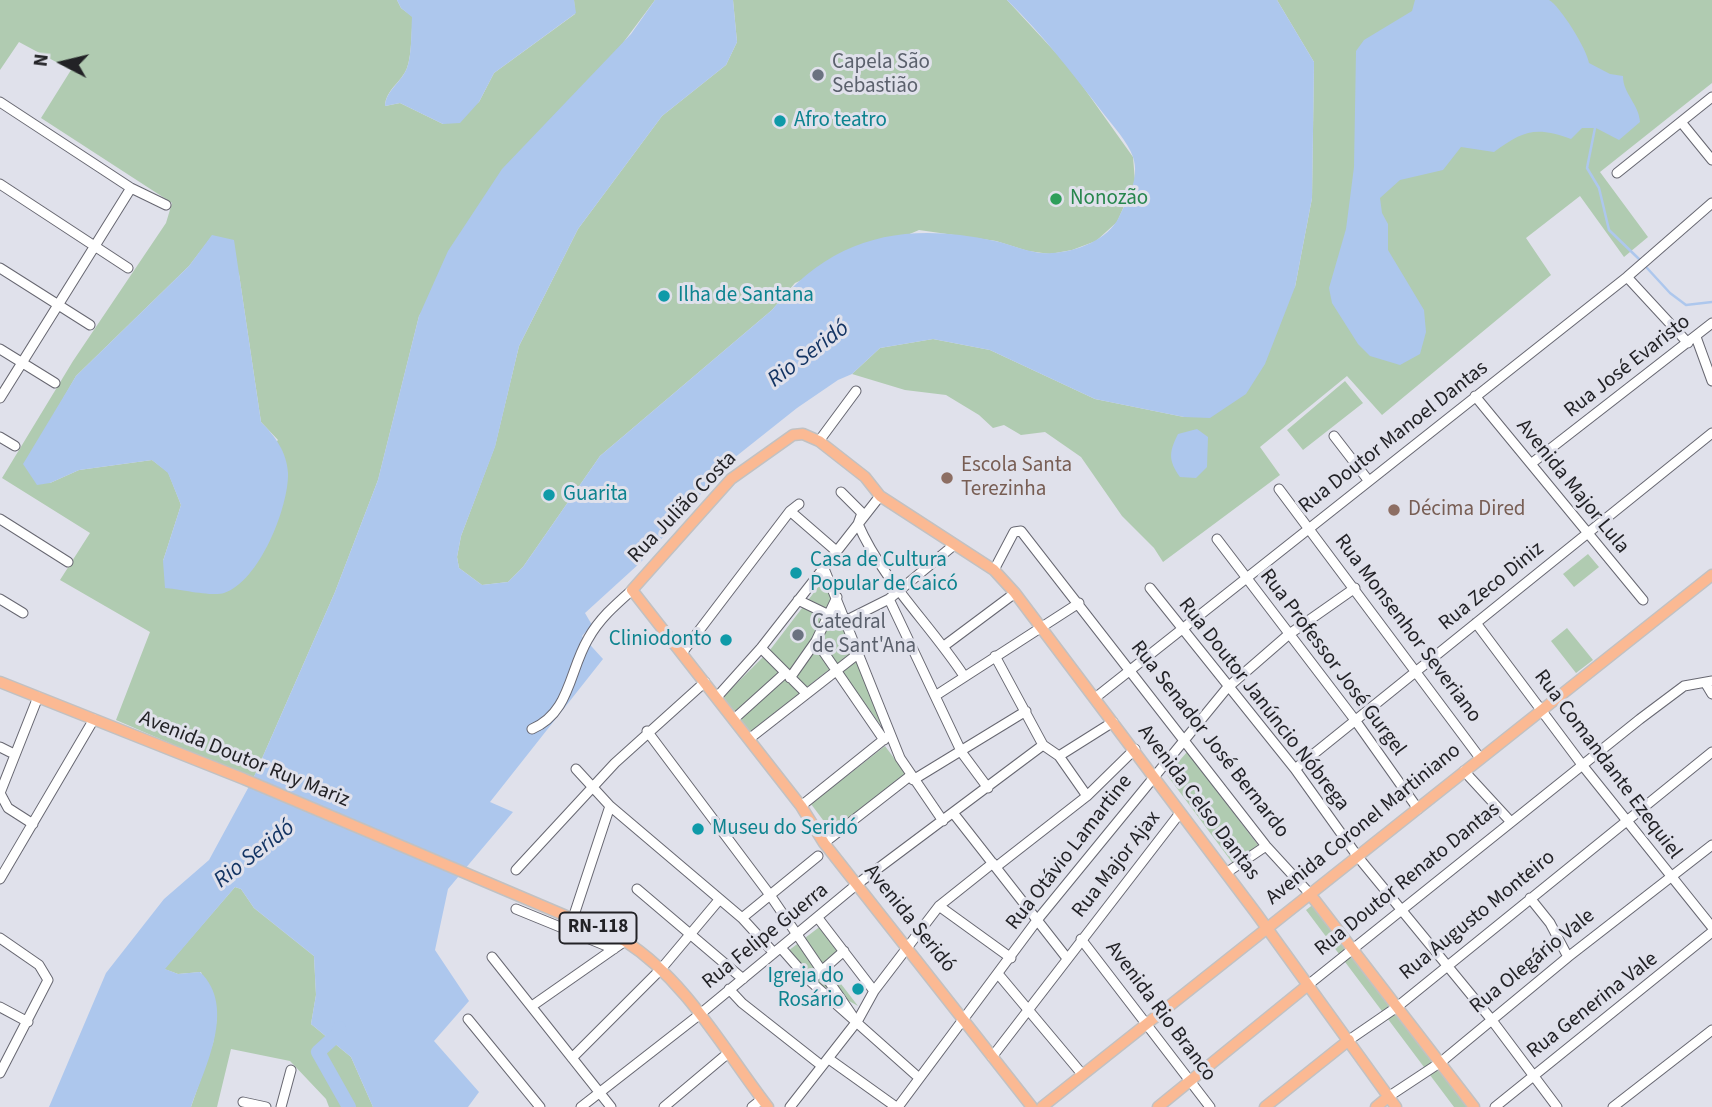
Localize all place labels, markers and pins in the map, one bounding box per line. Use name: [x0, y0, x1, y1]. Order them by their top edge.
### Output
place label: Capela São Sebastião: [832, 50, 930, 100]
marker: Capela São Sebastião: [810, 67, 826, 83]
place label: Afro teatro: [794, 108, 887, 134]
marker: Afro teatro: [772, 113, 788, 129]
place label: Nonozão: [1070, 186, 1148, 212]
marker: Nonozão: [1048, 191, 1064, 207]
place label: Ilha de Santana: [678, 283, 814, 309]
marker: Ilha de Santana: [656, 288, 672, 304]
place label: Escola Santa Terezinha: [961, 453, 1072, 503]
marker: Escola Santa Terezinha: [939, 470, 955, 486]
place label: Guarita: [563, 482, 628, 508]
marker: Guarita: [541, 487, 557, 503]
place label: Décima Dired: [1408, 497, 1525, 523]
marker: Décima Dired: [1386, 502, 1402, 518]
place label: Casa de Cultura Popular de Caicó: [810, 548, 958, 598]
marker: Casa de Cultura Popular de Caicó: [788, 565, 804, 581]
place label: Catedral de Sant'Ana: [812, 610, 916, 660]
place label: Cliniodonto: [609, 627, 712, 653]
marker: Catedral de Sant'Ana: [790, 627, 806, 643]
marker: Cliniodonto: [718, 632, 734, 648]
place label: Museu do Seridó: [712, 816, 858, 842]
marker: Museu do Seridó: [690, 821, 706, 837]
place label: Igreja do Rosário: [767, 964, 844, 1014]
marker: Igreja do Rosário: [850, 981, 866, 997]

